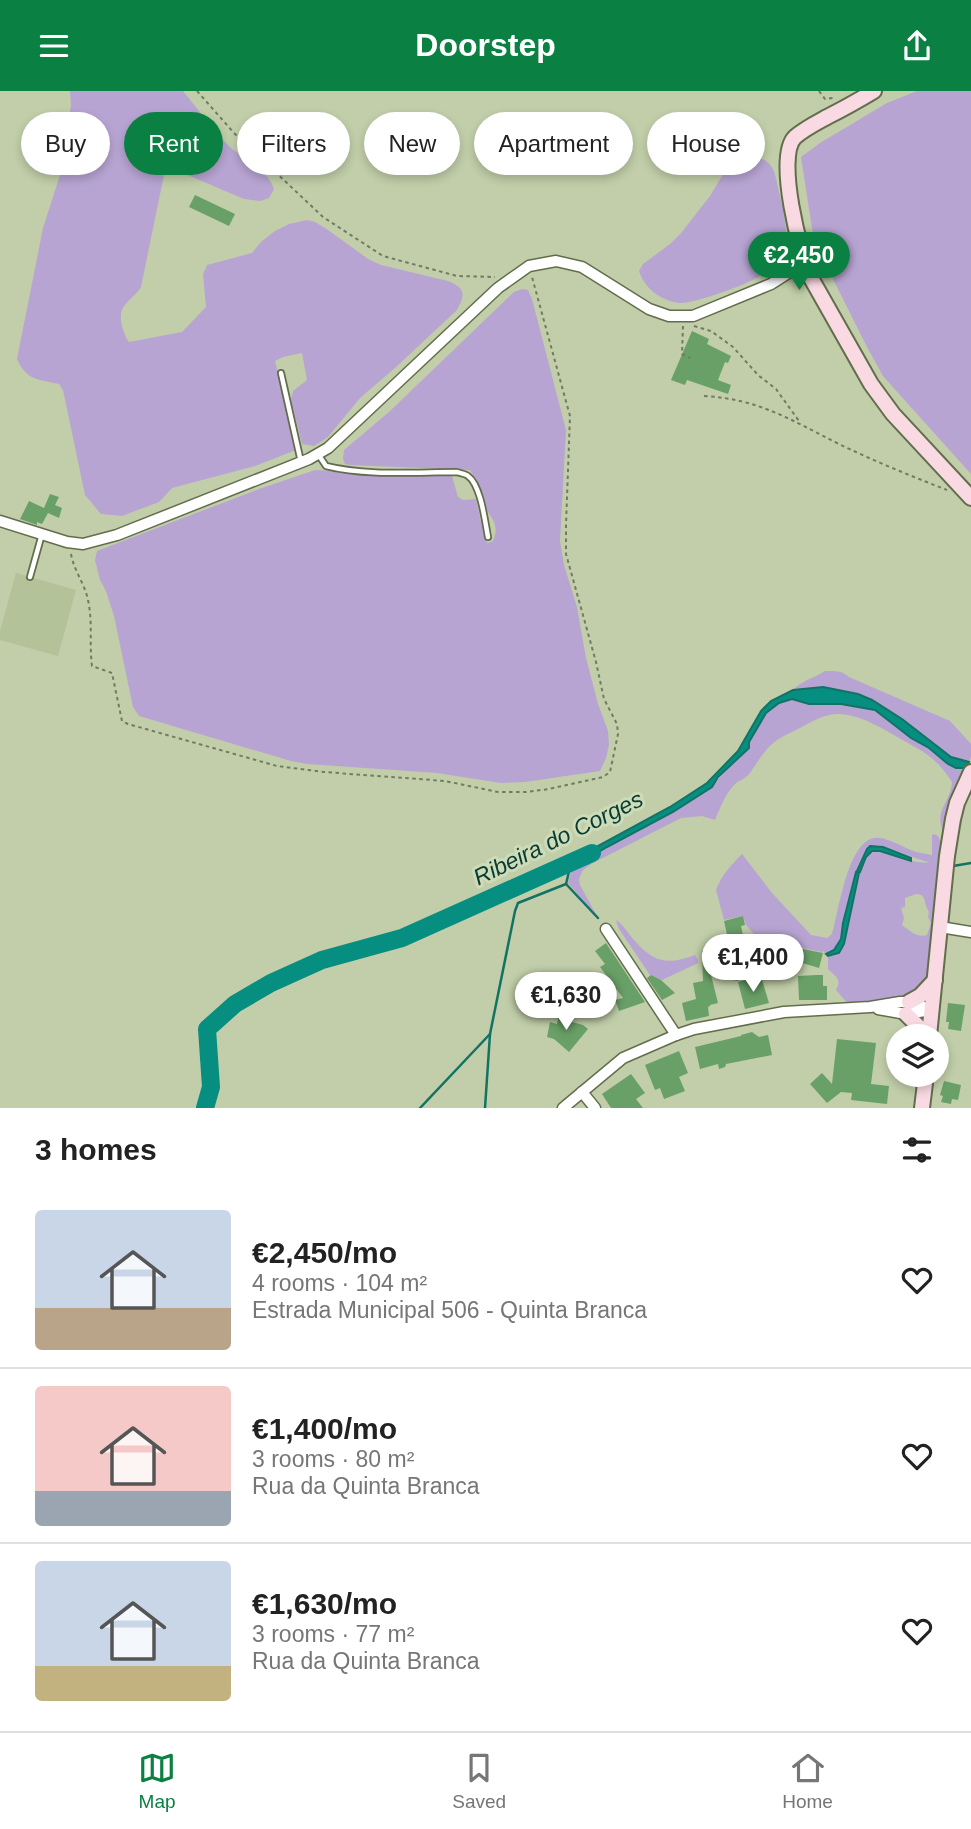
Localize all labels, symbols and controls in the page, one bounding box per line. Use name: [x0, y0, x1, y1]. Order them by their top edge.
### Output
icon: menu: [35, 27, 73, 65]
text: Doorstep: [415, 27, 556, 63]
icon: share: [898, 27, 936, 65]
chip: Buy: [21, 112, 110, 175]
chip: Rent: [124, 112, 223, 175]
chip: Filters: [237, 112, 350, 175]
chip: New: [364, 112, 460, 175]
chip: Apartment: [474, 112, 633, 175]
chip: House: [647, 112, 765, 175]
pin: €2,450: [742, 233, 856, 292]
text: €2,450: [764, 242, 834, 268]
water label: Ribeira do Corges: [469, 785, 647, 890]
pin: €1,400: [696, 935, 810, 994]
text: €1,400: [718, 944, 788, 970]
pin: €1,630: [509, 972, 623, 1032]
text: €1,630: [531, 982, 601, 1008]
map controls: [886, 1024, 949, 1087]
button: layers: [886, 1024, 949, 1087]
icon: filters: [898, 1131, 936, 1169]
text: 3 homes: [35, 1133, 157, 1166]
text: €2,450/mo: [252, 1236, 397, 1269]
icon: home: [91, 1238, 175, 1322]
icon: heart: [898, 1261, 936, 1299]
text: 4 rooms · 104 m²: [252, 1270, 427, 1296]
text: Estrada Municipal 506 - Quinta Branca: [252, 1297, 647, 1323]
text: €1,400/mo: [252, 1412, 397, 1445]
icon: home: [91, 1414, 175, 1498]
icon: heart: [898, 1437, 936, 1475]
text: 3 rooms · 80 m²: [252, 1446, 414, 1472]
text: Rua da Quinta Branca: [252, 1473, 480, 1499]
text: €1,630/mo: [252, 1587, 397, 1620]
icon: home: [91, 1589, 175, 1673]
icon: heart: [898, 1612, 936, 1650]
text: 3 rooms · 77 m²: [252, 1621, 414, 1647]
text: Rua da Quinta Branca: [252, 1648, 480, 1674]
tab: Map: [138, 1749, 176, 1813]
tab: Saved: [452, 1749, 506, 1813]
tab: Home: [782, 1749, 833, 1813]

